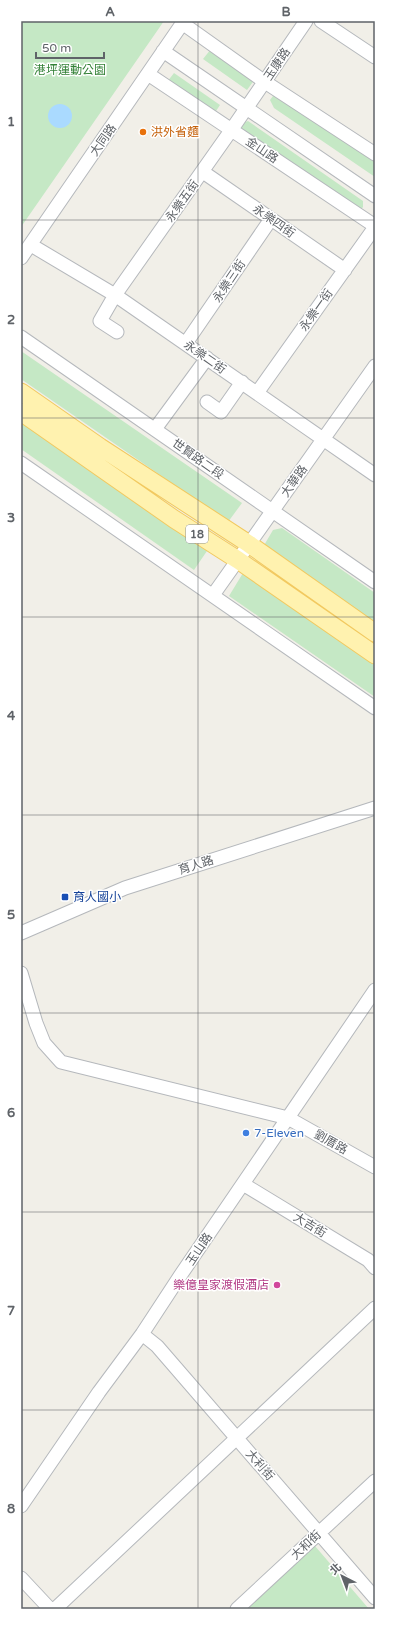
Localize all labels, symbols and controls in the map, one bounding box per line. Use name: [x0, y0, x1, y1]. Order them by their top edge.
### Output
text: A: [105, 4, 115, 20]
text: B: [281, 4, 291, 20]
scale bar: [36, 34, 104, 60]
text: 50 m: [42, 41, 71, 55]
street label: 玉康路: [261, 45, 293, 83]
park label: 港坪運動公園: [34, 63, 106, 77]
text: 1: [7, 114, 15, 130]
street label: 大同路: [87, 121, 119, 159]
place label: 洪外省麵: [151, 125, 199, 139]
marker: 洪外省麵: [138, 127, 148, 137]
street label: 金山路: [243, 134, 281, 166]
street label: 永樂五街: [162, 177, 202, 225]
street label: 永樂四街: [250, 201, 298, 241]
street label: 永樂三街: [210, 257, 248, 305]
street label: 永樂一街: [296, 286, 336, 334]
text: 2: [7, 312, 15, 328]
street label: 永樂二街: [181, 337, 229, 377]
street label: 世賢路二段: [169, 436, 227, 482]
street label: 大華路: [278, 462, 310, 500]
text: 3: [7, 510, 15, 526]
road number: 18: [186, 525, 208, 543]
text: 4: [7, 708, 16, 724]
street label: 育人路: [177, 853, 215, 877]
place label: 育人國小: [73, 890, 121, 904]
marker: 育人國小: [60, 892, 70, 902]
text: 5: [7, 907, 15, 923]
text: 6: [7, 1105, 15, 1121]
place label: 7-Eleven: [254, 1126, 304, 1140]
street label: 劉厝路: [312, 1127, 350, 1157]
marker: 7-Eleven: [241, 1128, 251, 1138]
street label: 大吉街: [291, 1210, 329, 1240]
street label: 玉山路: [183, 1230, 215, 1268]
place label: 樂億皇家渡假酒店: [173, 1278, 269, 1292]
marker: 樂億皇家渡假酒店: [272, 1280, 282, 1290]
text: 7: [7, 1303, 15, 1319]
street label: 大利街: [243, 1447, 277, 1483]
text: 8: [7, 1501, 15, 1517]
street label: 大和街: [288, 1528, 324, 1562]
north arrow: [322, 1556, 362, 1596]
text: 北: [327, 1560, 344, 1577]

